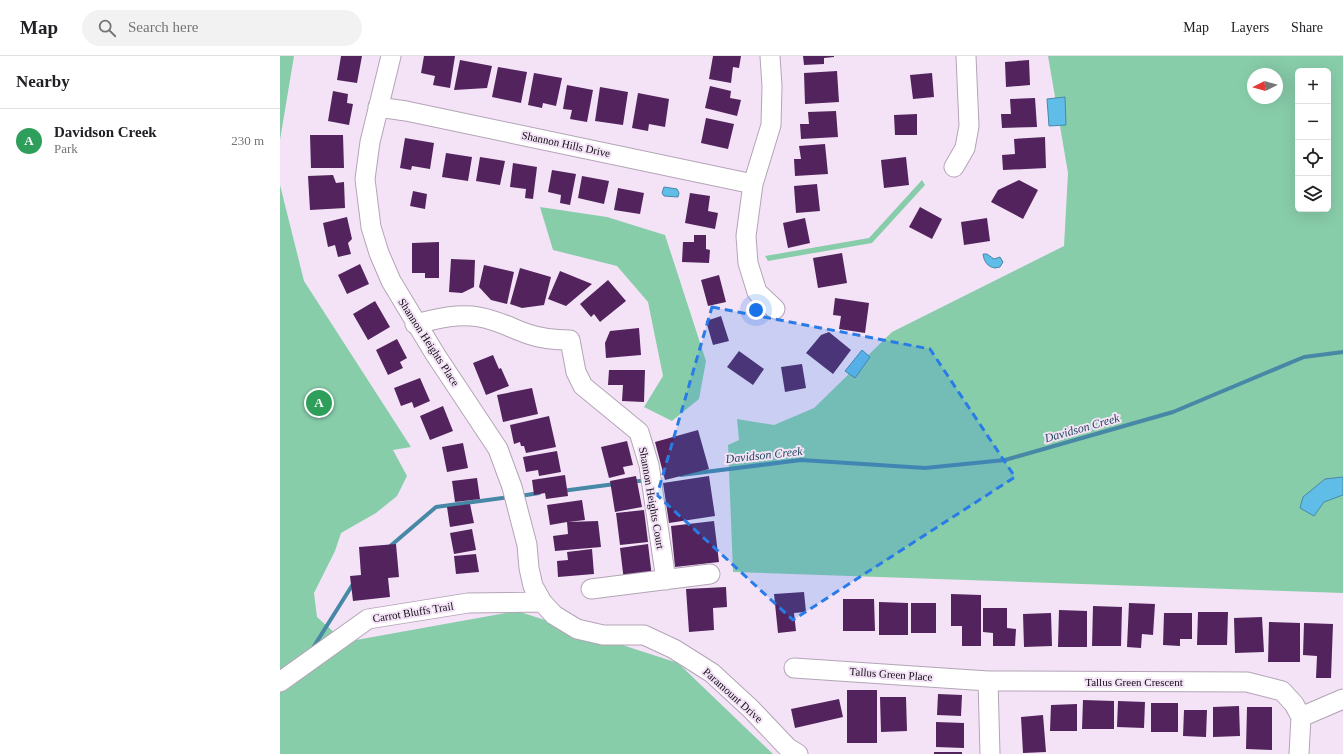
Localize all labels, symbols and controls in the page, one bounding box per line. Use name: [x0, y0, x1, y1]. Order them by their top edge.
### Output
search box: [82, 10, 362, 46]
text: Map: [20, 17, 58, 38]
icon: search: [96, 17, 118, 39]
text: Search here: [128, 19, 198, 35]
text: Map: [1183, 20, 1209, 35]
text: Layers: [1231, 20, 1269, 35]
text: Share: [1291, 20, 1323, 35]
north arrow: [1247, 68, 1283, 104]
map controls: [1295, 68, 1331, 212]
button: +: [1295, 68, 1331, 104]
text: Nearby: [16, 72, 70, 91]
button: −: [1295, 104, 1331, 140]
text: Davidson Creek: [54, 124, 157, 140]
street label: Shannon Hills Drive: [521, 129, 612, 159]
text: A: [24, 133, 34, 148]
text: 230 m: [231, 133, 264, 148]
button: locate: [1295, 140, 1331, 176]
text: Park: [54, 141, 78, 156]
button: layers: [1295, 176, 1331, 212]
street label: Shannon Heights Place: [396, 296, 462, 388]
your location: [746, 300, 766, 320]
pin: A: [306, 388, 332, 418]
water label: Davidson Creek: [1042, 410, 1122, 446]
water label: Davidson Creek: [724, 444, 804, 466]
street label: Shannon Heights Court: [637, 446, 667, 550]
street label: Carrot Bluffs Trail: [372, 600, 454, 624]
street label: Paramount Drive: [701, 665, 765, 725]
street label: Tallus Green Place: [849, 665, 933, 683]
street label: Tallus Green Crescent: [1085, 676, 1183, 688]

